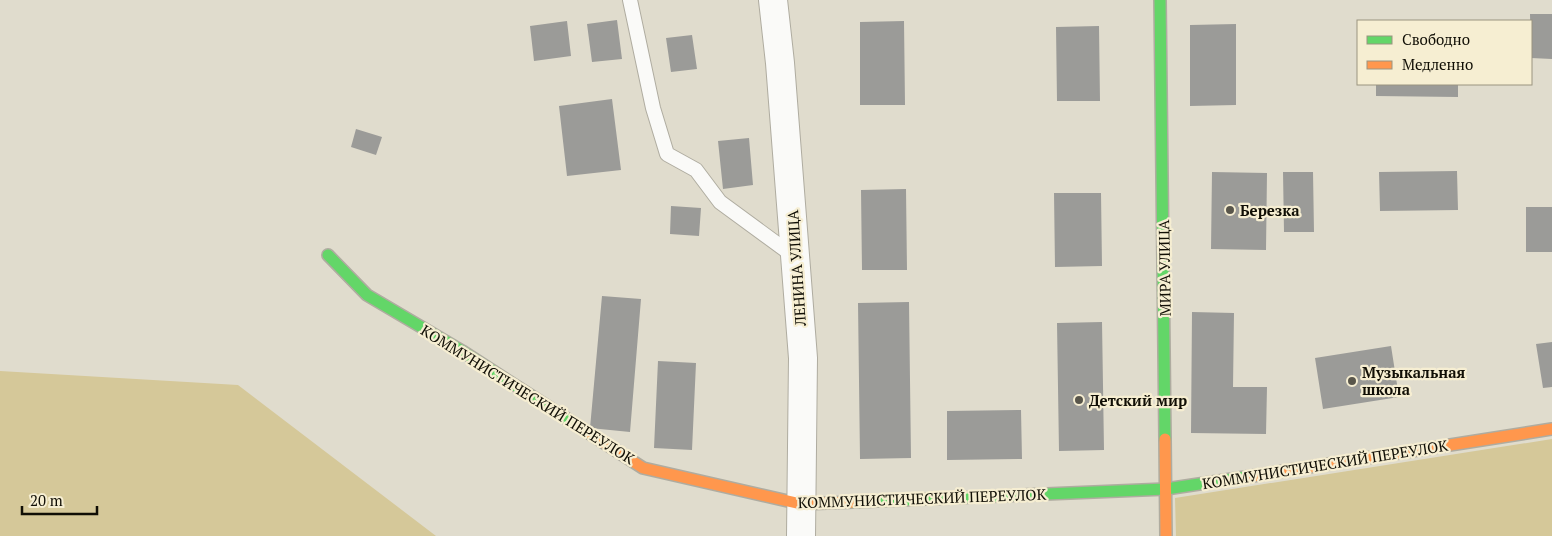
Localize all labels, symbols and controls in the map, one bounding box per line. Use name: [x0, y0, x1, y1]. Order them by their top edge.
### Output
legend: [1357, 20, 1532, 85]
text: Свободно: [1402, 29, 1470, 49]
text: Медленно: [1402, 54, 1473, 74]
place label: Березка: [1240, 200, 1300, 220]
marker: Березка: [1224, 204, 1236, 216]
street label: ЛЕНИНА УЛИЦА: [782, 209, 810, 328]
street label: МИРА УЛИЦА: [1153, 219, 1175, 317]
street label: КОММУНИСТИЧЕСКИЙ ПЕРЕУЛОК: [417, 320, 639, 468]
place label: Музыкальная школа: [1362, 362, 1466, 399]
marker: Музыкальная школа: [1346, 375, 1358, 387]
place label: Детский мир: [1089, 390, 1187, 410]
marker: Детский мир: [1073, 394, 1085, 406]
street label: КОММУНИСТИЧЕСКИЙ ПЕРЕУЛОК: [1201, 435, 1450, 493]
scale bar: [22, 484, 98, 516]
street label: КОММУНИСТИЧЕСКИЙ ПЕРЕУЛОК: [798, 484, 1047, 512]
text: 20 m: [30, 490, 63, 510]

